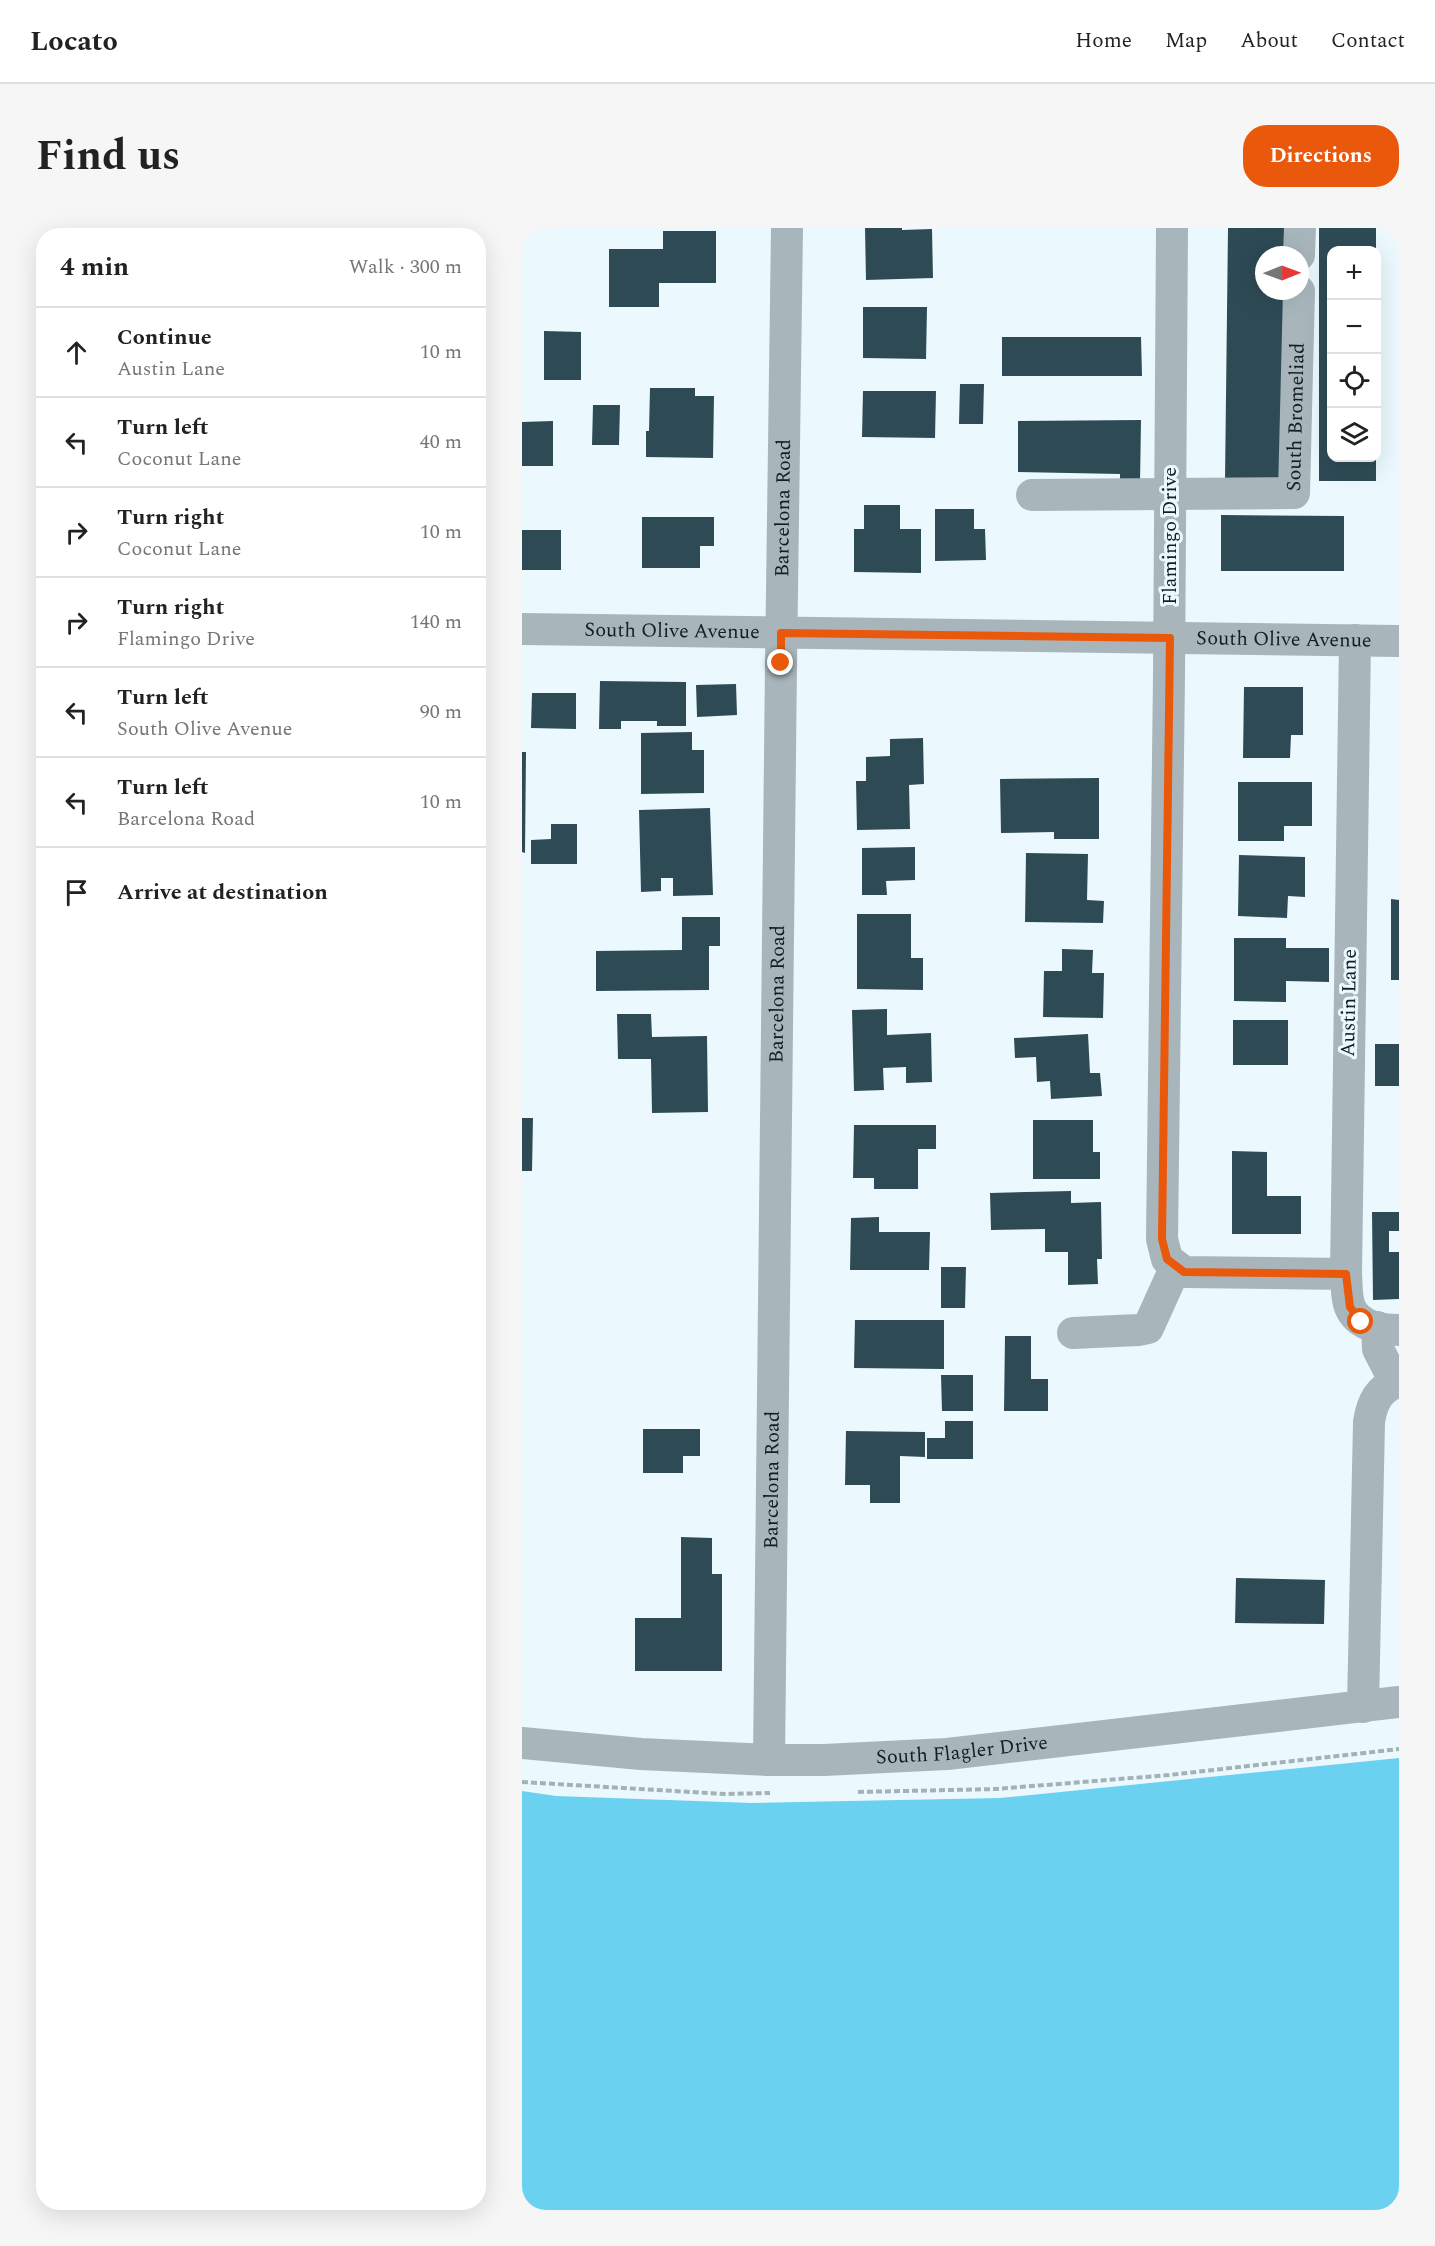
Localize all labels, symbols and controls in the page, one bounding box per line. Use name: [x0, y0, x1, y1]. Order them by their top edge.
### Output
text: Locato: [30, 20, 118, 63]
text: Home: [1075, 25, 1132, 57]
text: Map: [1165, 25, 1207, 57]
text: About: [1240, 25, 1298, 57]
text: Contact: [1331, 25, 1405, 57]
text: Find us: [36, 125, 180, 188]
button: Directions: [1243, 125, 1399, 187]
north arrow: [1255, 246, 1309, 300]
map controls: [1327, 246, 1381, 462]
button: +: [1327, 246, 1381, 300]
text: 4 min: [60, 247, 129, 287]
text: Walk · 300 m: [349, 252, 462, 282]
button: −: [1327, 300, 1381, 354]
text: Continue: [117, 321, 212, 354]
icon: ahead: [60, 336, 93, 369]
text: 10 m: [420, 337, 462, 367]
street label: South Bromeliad: [1279, 342, 1313, 492]
text: Austin Lane: [117, 354, 225, 384]
button: locate: [1327, 354, 1381, 408]
button: layers: [1327, 408, 1381, 462]
text: Turn left: [117, 411, 209, 444]
icon: left: [60, 426, 93, 459]
text: 40 m: [420, 427, 462, 457]
street label: Barcelona Road: [767, 439, 799, 577]
text: Coconut Lane: [117, 444, 241, 474]
street label: Flamingo Drive: [1155, 467, 1185, 605]
text: Turn right: [117, 501, 224, 534]
icon: right: [60, 516, 93, 549]
text: 10 m: [420, 517, 462, 547]
text: Coconut Lane: [117, 534, 241, 564]
text: Turn right: [117, 591, 224, 624]
icon: right: [60, 606, 93, 639]
text: 140 m: [410, 607, 462, 637]
street label: South Olive Avenue: [584, 615, 760, 647]
street label: South Olive Avenue: [1196, 623, 1372, 656]
text: Flamingo Drive: [117, 624, 255, 654]
route end: [767, 649, 793, 675]
text: Turn left: [117, 681, 209, 714]
icon: left: [60, 696, 93, 729]
text: 90 m: [420, 697, 462, 727]
text: South Olive Avenue: [117, 714, 292, 744]
text: Turn left: [117, 771, 209, 804]
icon: left: [60, 786, 93, 819]
text: 10 m: [420, 787, 462, 817]
text: Barcelona Road: [117, 804, 255, 834]
icon: arrive: [60, 876, 93, 909]
text: Arrive at destination: [117, 876, 328, 909]
street label: Barcelona Road: [762, 925, 793, 1063]
street label: Austin Lane: [1333, 949, 1365, 1057]
route start: [1347, 1308, 1373, 1334]
street label: Barcelona Road: [756, 1411, 788, 1549]
street label: South Flagler Drive: [875, 1727, 1050, 1772]

